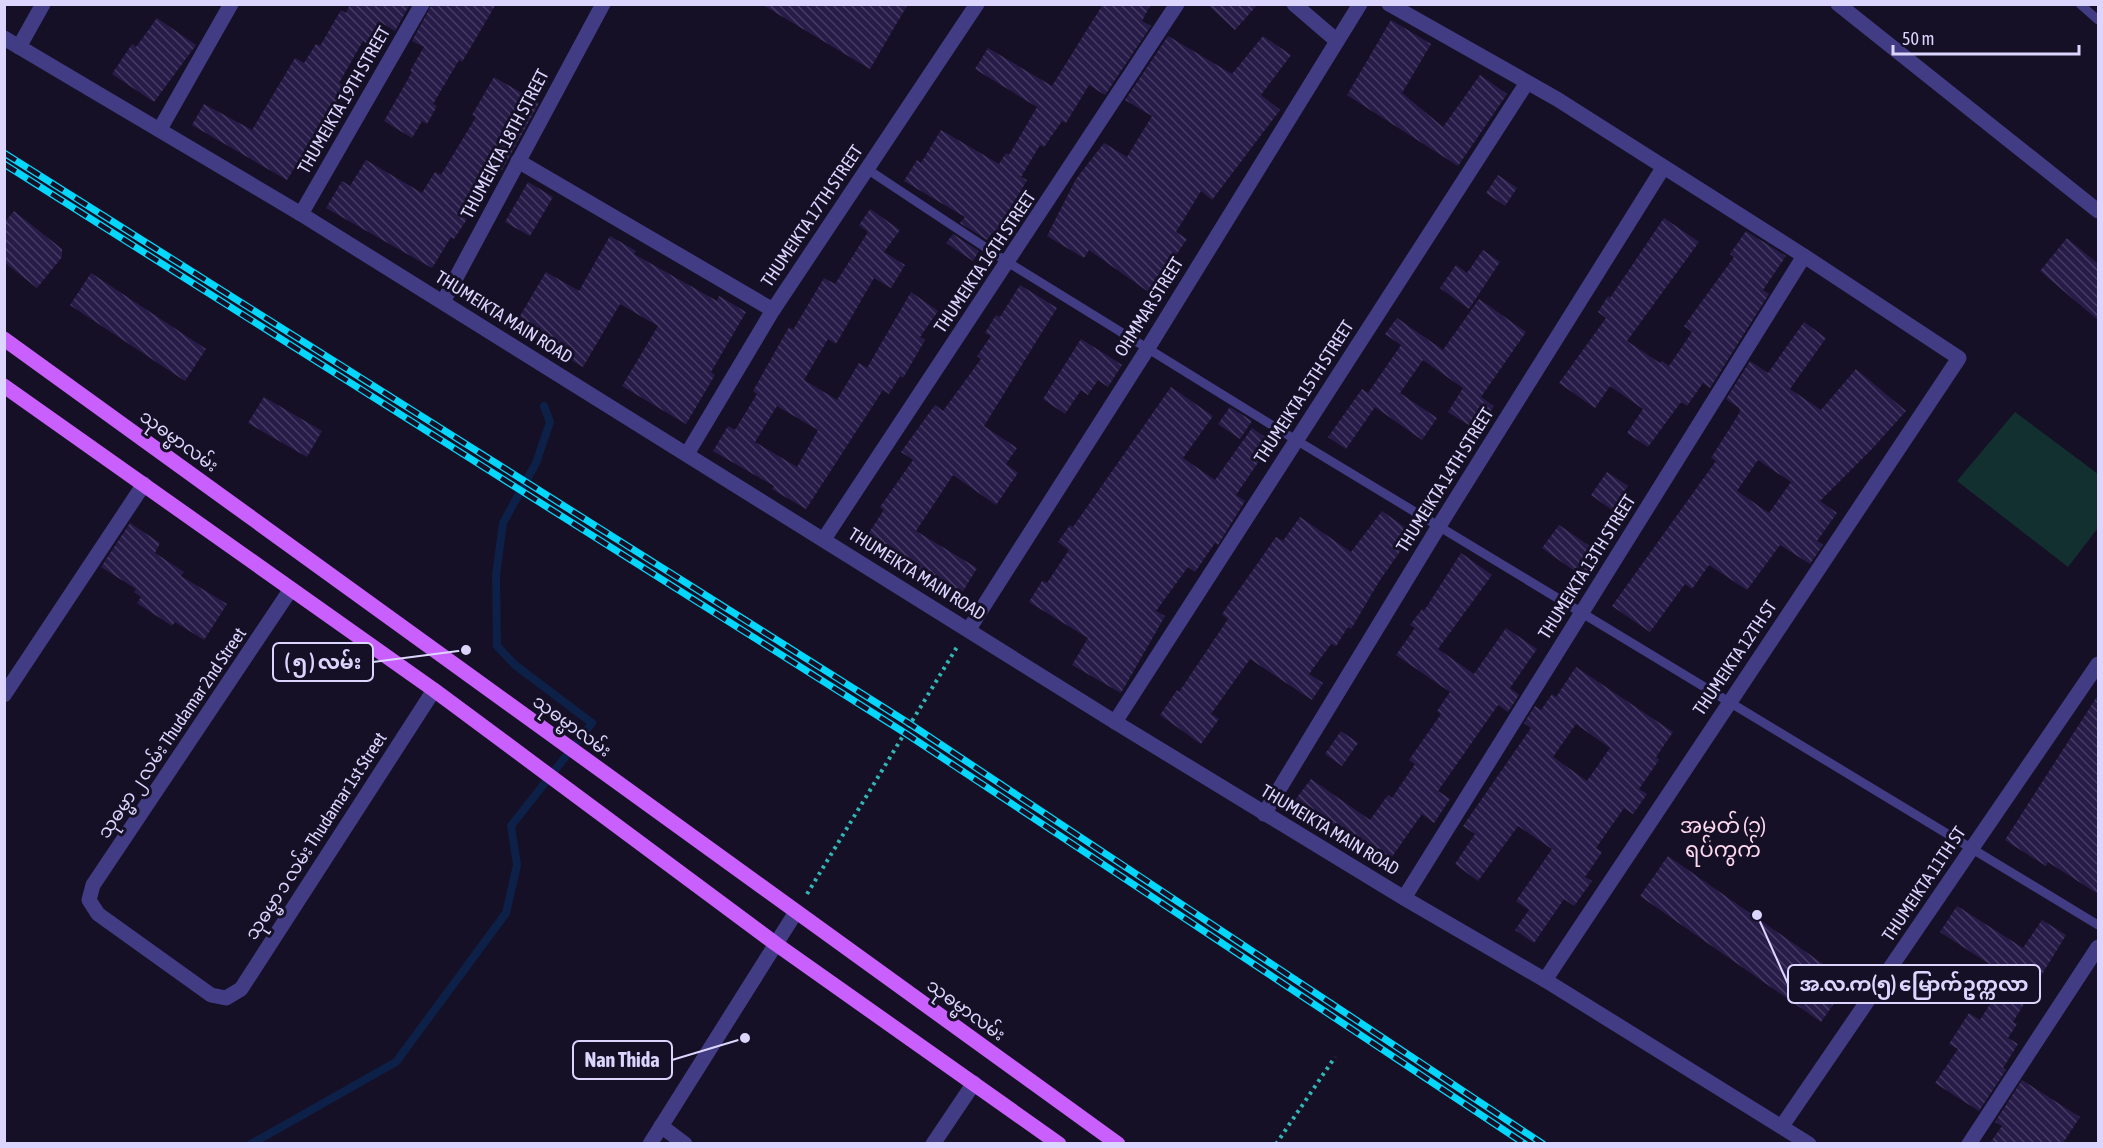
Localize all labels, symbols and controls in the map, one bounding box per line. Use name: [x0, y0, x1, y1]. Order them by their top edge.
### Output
scale bar: [1893, 18, 2079, 56]
street label: THUMEIKTA 19TH STREET: [293, 23, 394, 177]
text: 50 m: [1902, 28, 1934, 49]
street label: THUMEIKTA 18TH STREET: [456, 65, 553, 222]
street label: THUMEIKTA 17TH STREET: [756, 141, 867, 290]
street label: THUMEIKTA 16TH STREET: [929, 187, 1040, 336]
street label: OHMMAR STREET: [1110, 253, 1187, 360]
street label: THUMEIKTA MAIN ROAD: [432, 266, 577, 367]
street label: THUMEIKTA 15TH STREET: [1250, 316, 1358, 467]
street label: သုဓမ္မာလမ်း: [133, 404, 224, 480]
street label: THUMEIKTA 14TH STREET: [1392, 404, 1498, 556]
street label: THUMEIKTA 13TH STREET: [1534, 491, 1640, 643]
street label: THUMEIKTA MAIN ROAD: [845, 523, 990, 624]
street label: THUMEIKTA 12TH ST: [1688, 596, 1781, 719]
street label: သုဓမ္မာ ၂ လမ်း Thudamar 2nd Street: [91, 622, 255, 845]
callout: ( ၅ ) လမ်း: [273, 643, 373, 681]
text: ( ၅ ) လမ်း: [285, 649, 361, 678]
street label: သုဓမ္မာလမ်း: [526, 689, 617, 765]
street label: သုဓမ္မာ ၁ လမ်း Thudamar 1st Street: [239, 727, 395, 946]
street label: THUMEIKTA MAIN ROAD: [1257, 780, 1403, 879]
district label: အမှတ် (၁) ရပ်ကွက်: [1680, 810, 1766, 867]
street label: THUMEIKTA 11TH ST: [1877, 822, 1970, 945]
callout: အ.လ.က(၅) မြောက်ဥက္ကလာ: [1788, 965, 2040, 1003]
text: အ.လ.က(၅) မြောက်ဥက္ကလာ: [1800, 971, 2028, 1000]
street label: သုဓမ္မာလမ်း: [920, 973, 1011, 1049]
callout: Nan Thida: [573, 1041, 672, 1079]
text: Nan Thida: [585, 1048, 660, 1071]

